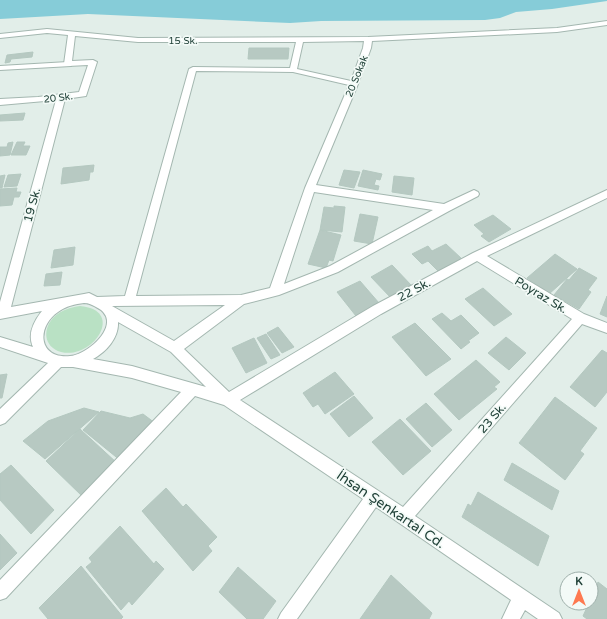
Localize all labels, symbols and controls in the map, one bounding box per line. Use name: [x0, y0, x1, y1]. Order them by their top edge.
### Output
street label: 15 Sk.: [168, 35, 198, 47]
street label: 20 Sokak: [343, 53, 371, 99]
street label: 20 Sk.: [43, 90, 73, 106]
street label: 19 Sk.: [21, 186, 43, 224]
street label: Poyraz Sk.: [512, 274, 570, 316]
street label: 22 Sk.: [395, 276, 433, 304]
street label: 23 Sk.: [475, 400, 509, 436]
street label: İhsan Şenkartal Cd.: [333, 467, 448, 552]
north arrow: [559, 571, 599, 611]
text: K: [575, 575, 583, 588]

